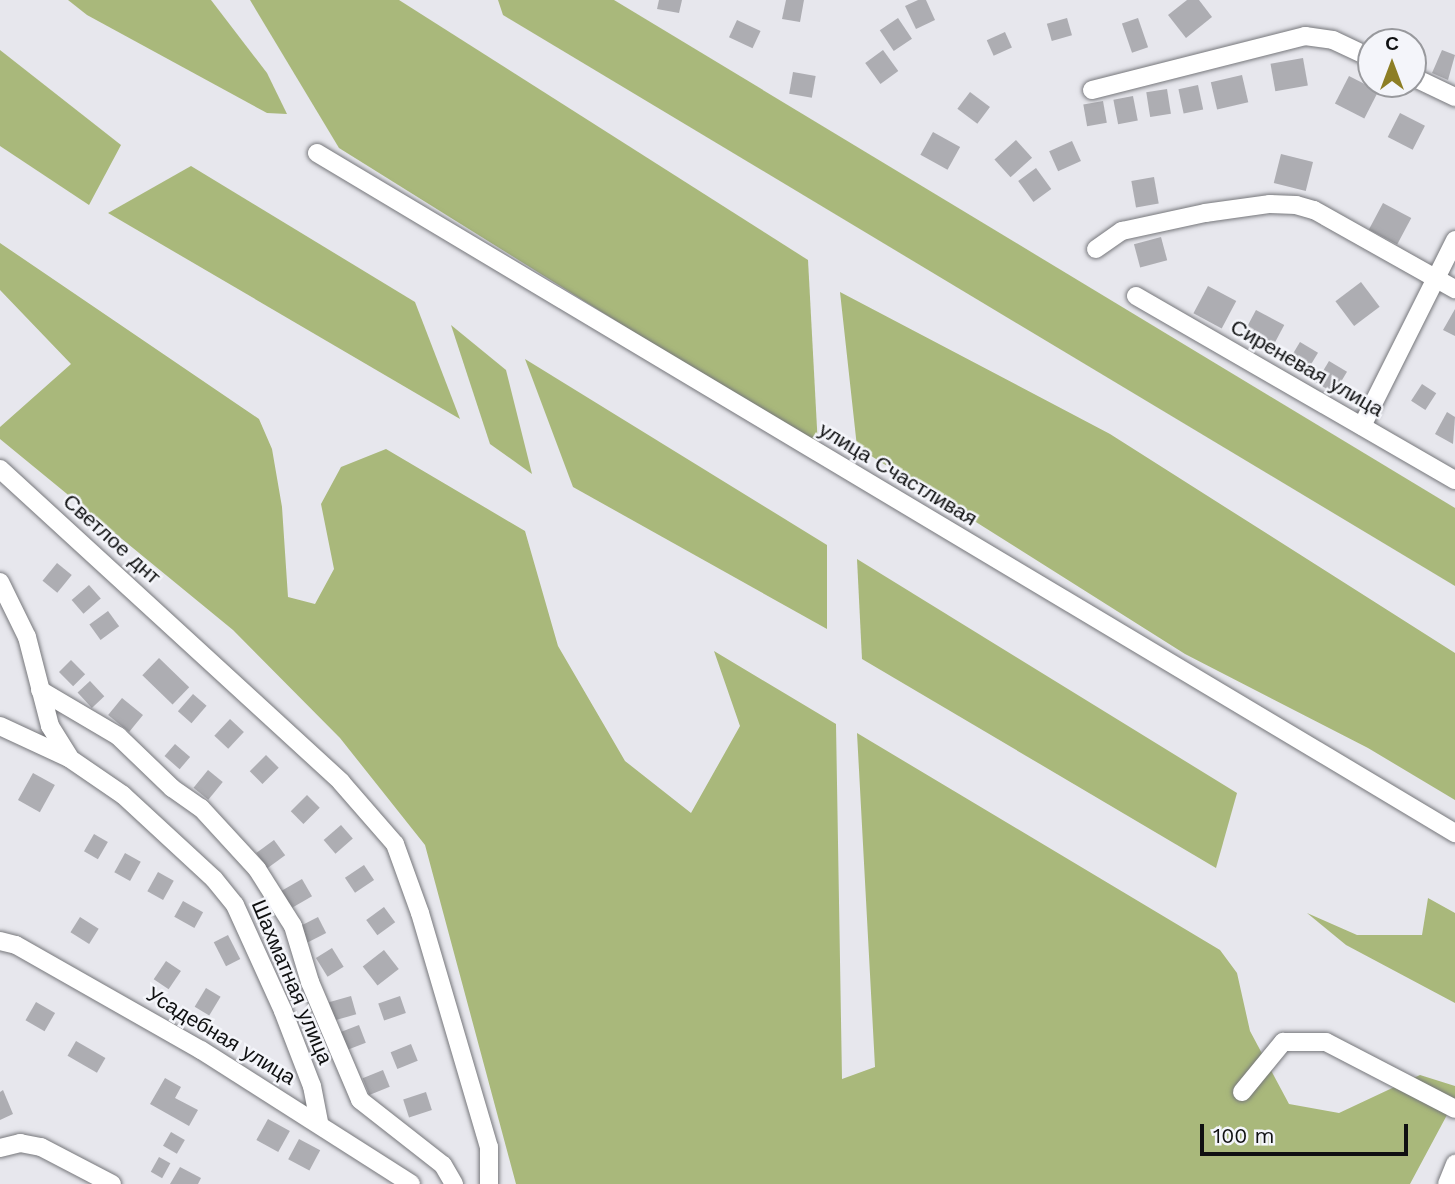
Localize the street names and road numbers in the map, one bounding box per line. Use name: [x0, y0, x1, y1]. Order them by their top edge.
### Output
street label: Сиреневая улица: [1226, 314, 1388, 422]
street label: улица Счастливая: [814, 417, 982, 531]
street label: Светлое днт: [58, 489, 166, 589]
street label: Шахматная улица: [246, 896, 338, 1068]
street label: Усадебная улица: [142, 982, 300, 1090]

